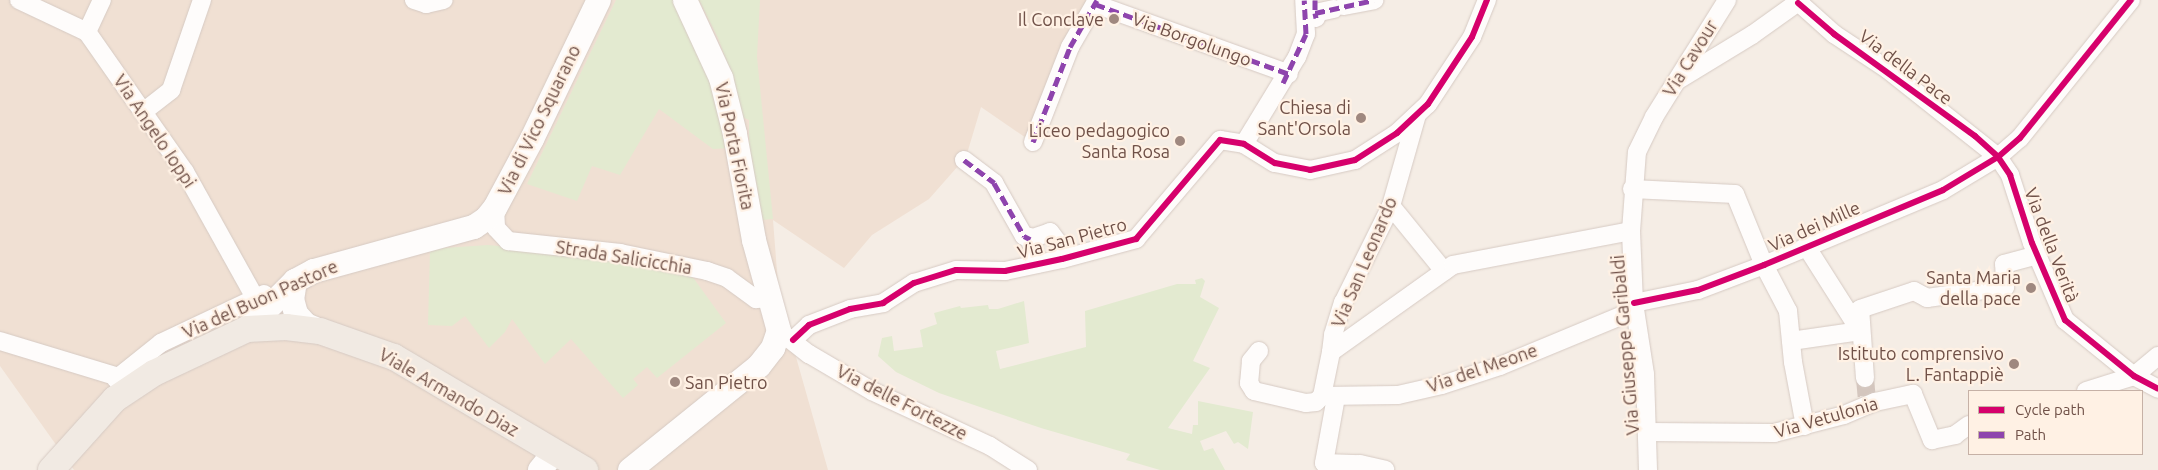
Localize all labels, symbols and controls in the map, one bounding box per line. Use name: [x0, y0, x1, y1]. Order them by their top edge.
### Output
street label: Via Borgolungo: [1129, 7, 1255, 71]
place label: Il Conclave: [1018, 8, 1104, 30]
marker: Il Conclave: [1108, 13, 1120, 25]
street label: Via Cavour: [1658, 16, 1722, 100]
street label: Via della Pace: [1855, 25, 1957, 109]
street label: Via di Vico Squarano: [493, 41, 585, 199]
street label: Via Angelo Ioppi: [109, 70, 201, 192]
street label: Via Porta Fiorita: [711, 80, 759, 212]
place label: Chiesa di Sant'Orsola: [1258, 97, 1351, 140]
marker: Chiesa di Sant'Orsola: [1355, 112, 1367, 124]
place label: Liceo pedagogico Santa Rosa: [1029, 120, 1170, 162]
marker: Liceo pedagogico Santa Rosa: [1174, 135, 1186, 147]
street label: Via della Verità: [2020, 185, 2084, 305]
street label: Via San Leonardo: [1327, 193, 1401, 331]
street label: Via dei Mille: [1765, 196, 1863, 256]
street label: Via San Pietro: [1015, 213, 1129, 263]
street label: Strada Salicicchia: [554, 236, 694, 278]
street label: Via Giuseppe Garibaldi: [1606, 254, 1644, 436]
street label: Via del Buon Pastore: [179, 255, 341, 343]
place label: Santa Maria della pace: [1926, 267, 2021, 310]
marker: Santa Maria della pace: [2025, 282, 2037, 294]
street label: Via del Meone: [1424, 339, 1540, 397]
street label: Viale Armando Diaz: [375, 343, 523, 441]
place label: Istituto comprensivo L. Fantappiè: [1838, 343, 2004, 386]
marker: Istituto comprensivo L. Fantappiè: [2008, 358, 2020, 370]
street label: Via delle Fortezze: [833, 360, 971, 444]
place label: San Pietro: [685, 371, 768, 393]
marker: San Pietro: [669, 376, 681, 388]
legend: [1968, 390, 2143, 455]
street label: Via Vetulonia: [1772, 392, 1880, 442]
text: Cycle path: [2015, 401, 2085, 418]
text: Path: [2015, 426, 2046, 443]

